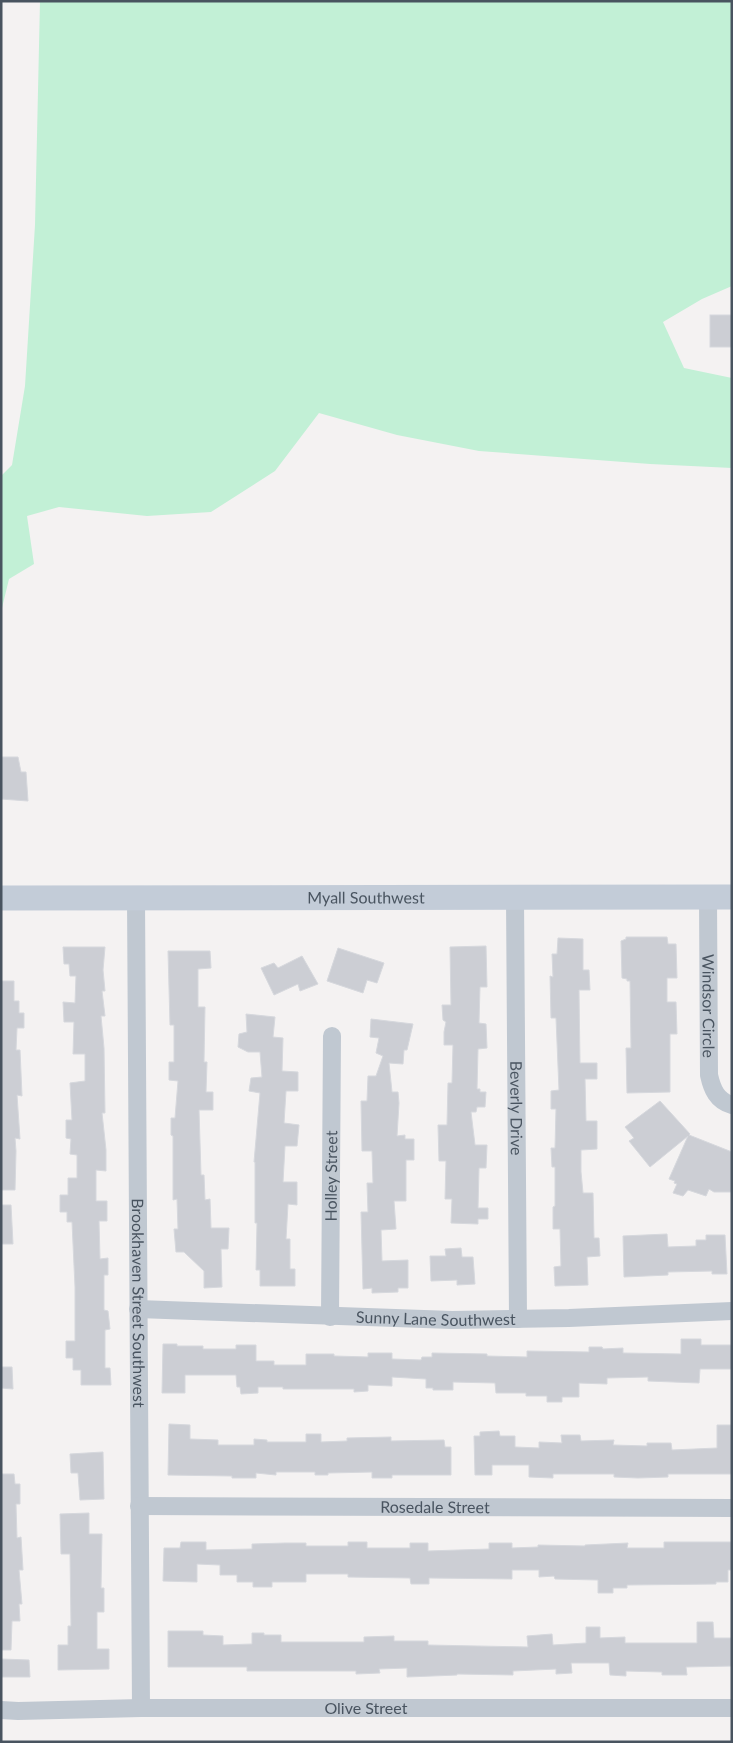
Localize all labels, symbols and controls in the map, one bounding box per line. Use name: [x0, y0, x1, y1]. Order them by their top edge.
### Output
street label: Myall Southwest: [307, 887, 425, 907]
street label: Windsor Circle: [699, 954, 719, 1058]
street label: Beverly Drive: [507, 1061, 527, 1155]
street label: Holley Street: [321, 1130, 340, 1222]
street label: Brookhaven Street Southwest: [129, 1198, 149, 1408]
street label: Sunny Lane Southwest: [356, 1307, 516, 1329]
street label: Rosedale Street: [380, 1497, 490, 1516]
street label: Olive Street: [324, 1698, 408, 1717]

